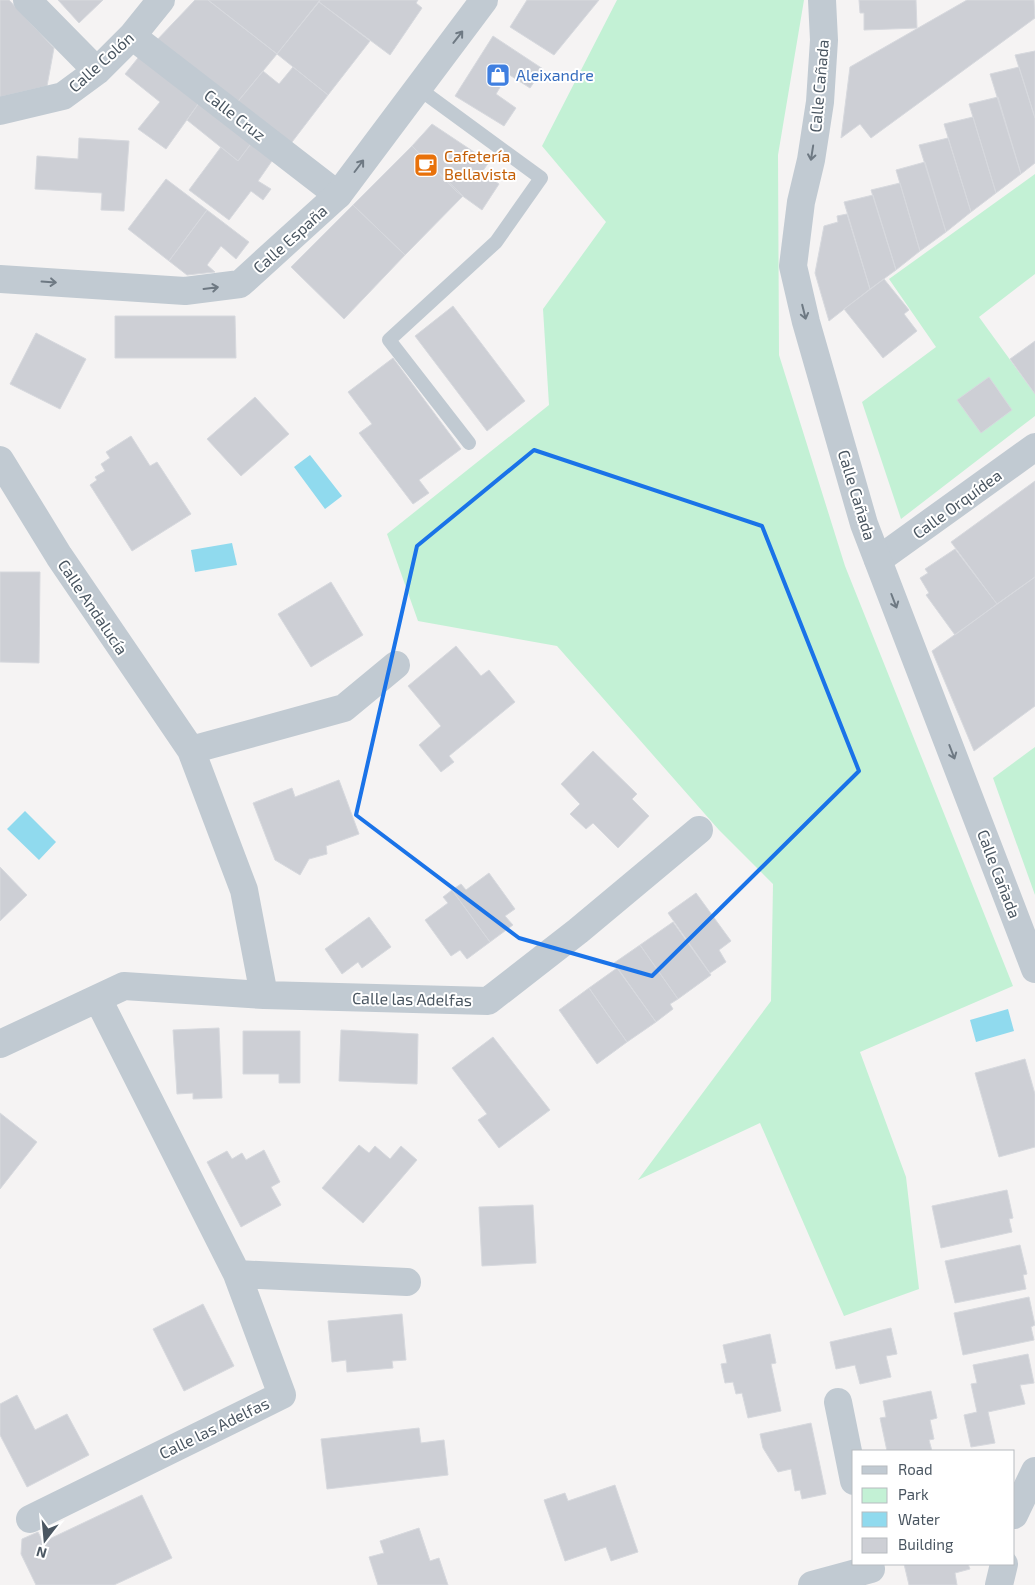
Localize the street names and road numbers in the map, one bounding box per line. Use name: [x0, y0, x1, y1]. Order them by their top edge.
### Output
street label: Calle Colón: [64, 27, 137, 96]
street label: Calle Cañada: [805, 39, 832, 133]
street label: Calle Cruz: [201, 85, 270, 144]
street label: Calle España: [249, 201, 331, 277]
street label: Calle Cañada: [835, 447, 880, 542]
street label: Calle Orquídea: [909, 465, 1005, 542]
street label: Calle Andalucía: [55, 555, 132, 658]
street label: Calle Cañada: [974, 827, 1025, 921]
street label: Calle las Adelfas: [352, 988, 472, 1009]
street label: Calle las Adelfas: [156, 1393, 272, 1462]

